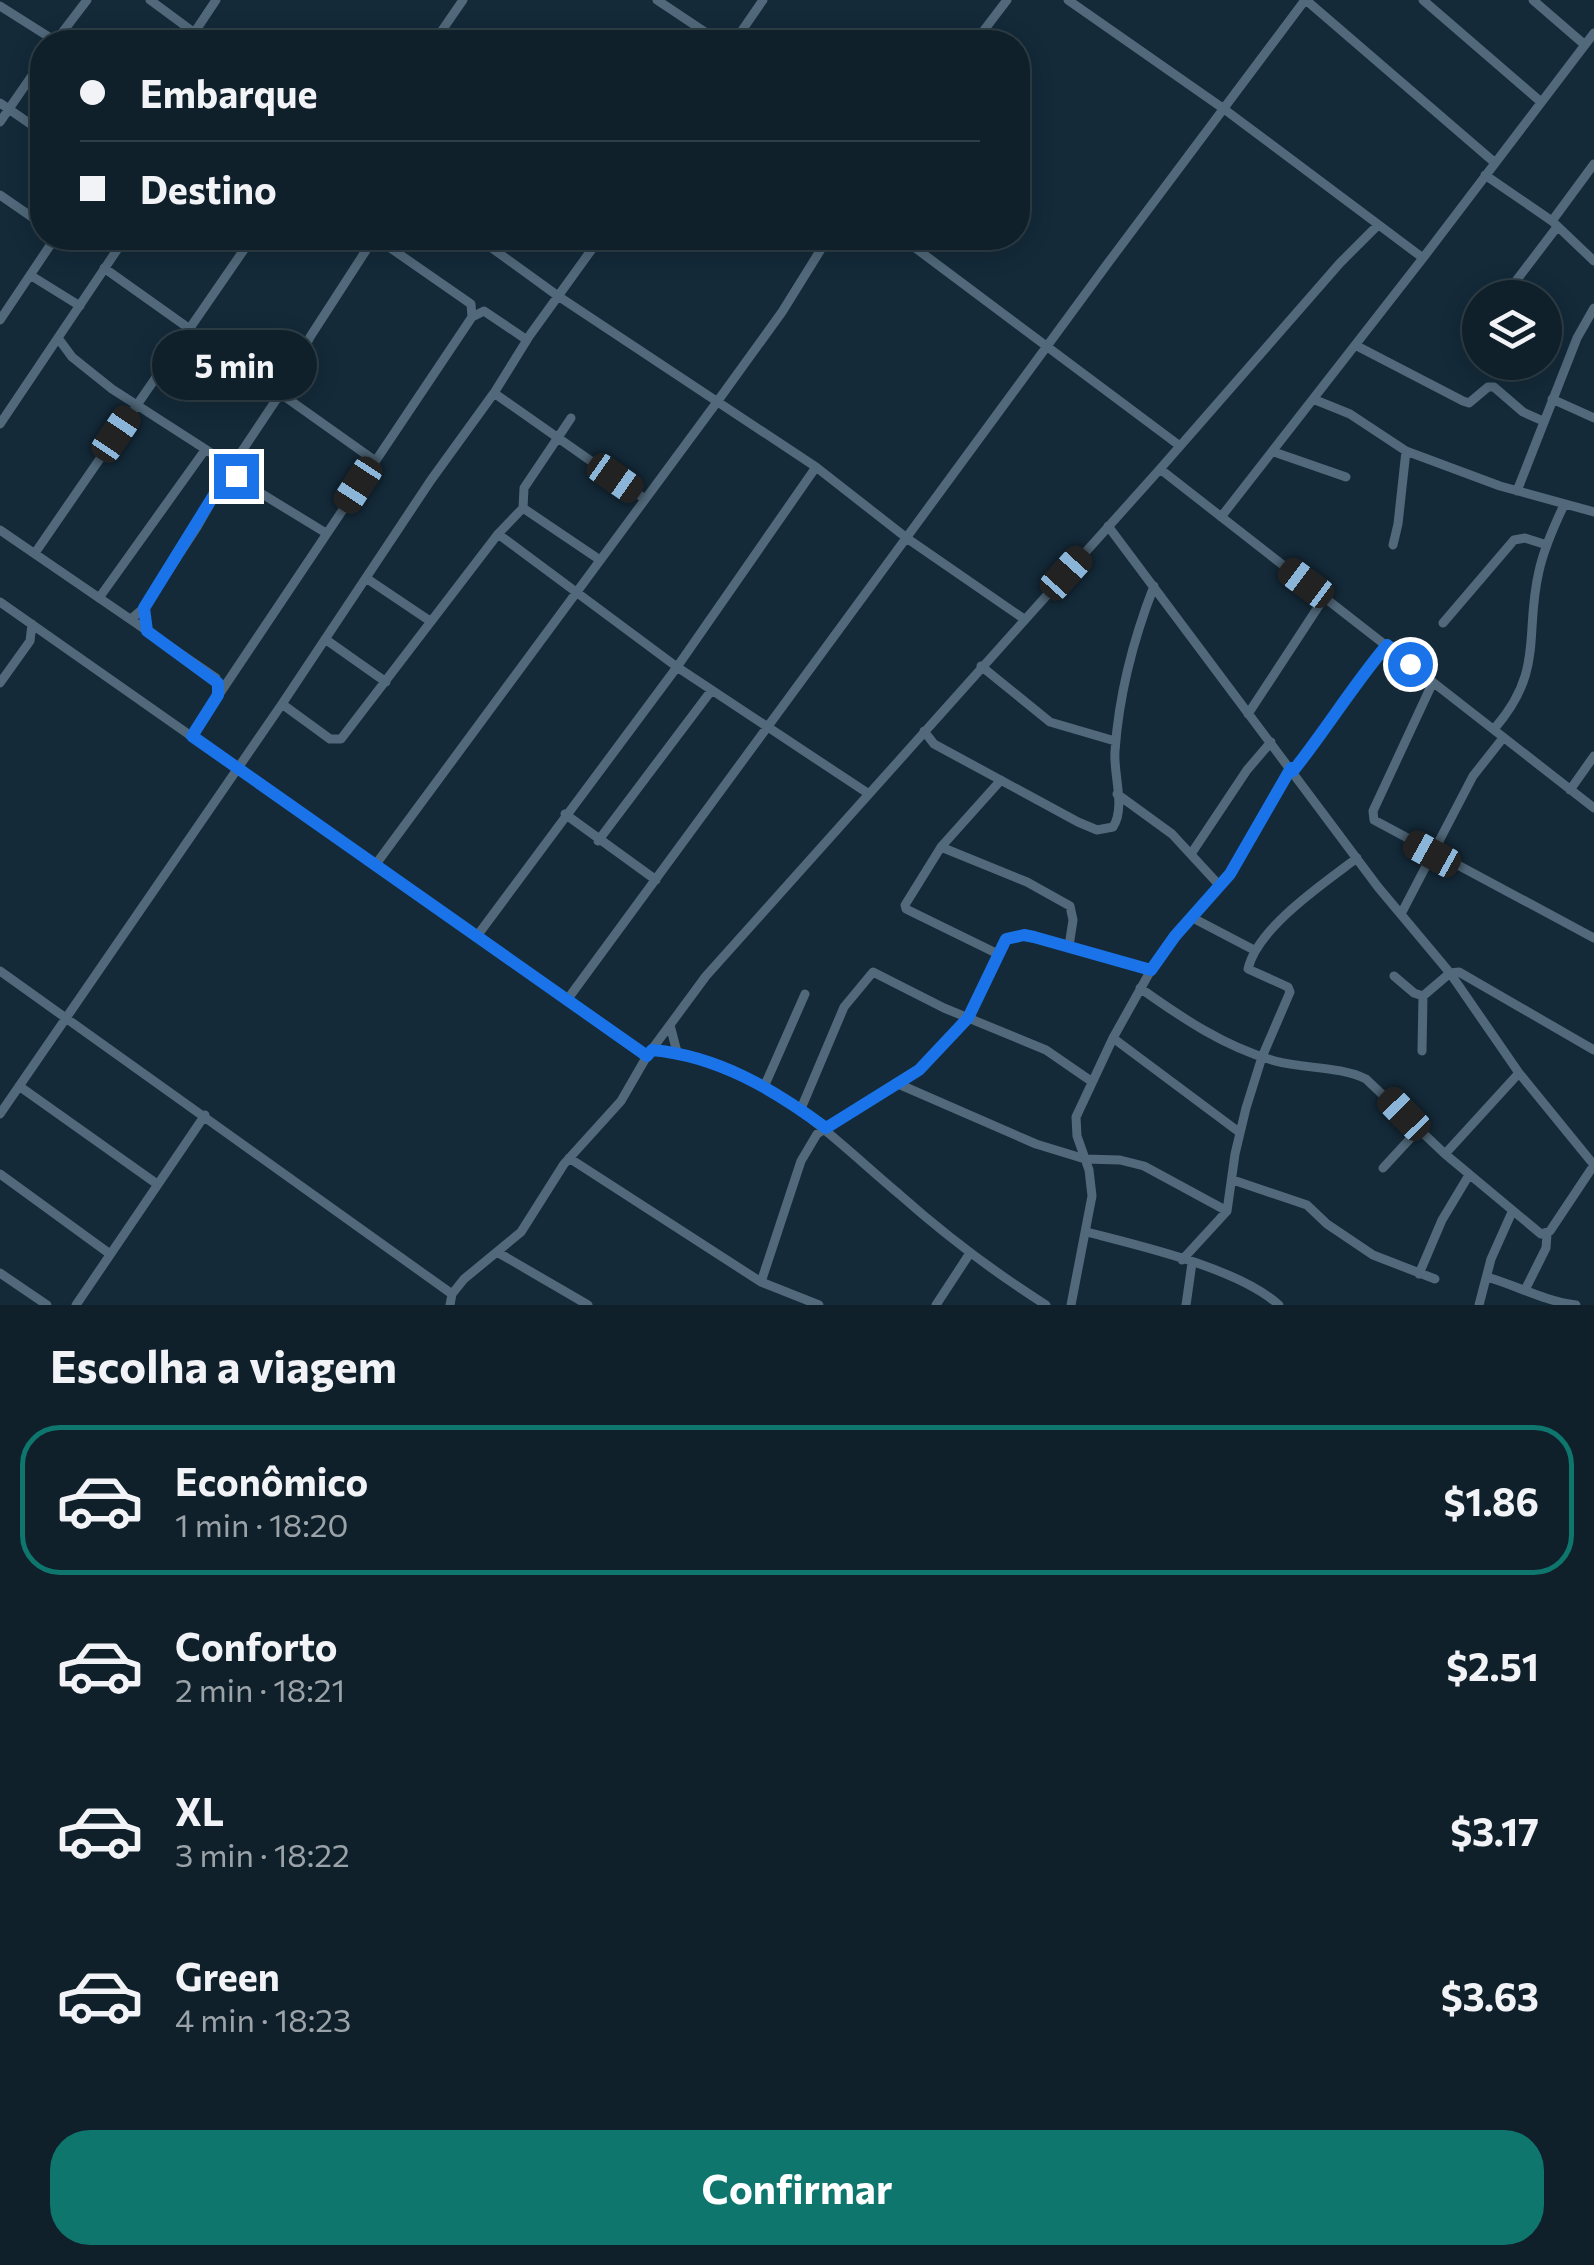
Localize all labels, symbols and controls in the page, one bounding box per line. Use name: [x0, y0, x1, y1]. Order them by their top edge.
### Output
text: Embarque: [140, 69, 318, 116]
text: Destino: [140, 165, 277, 212]
map controls: [1462, 280, 1562, 380]
button: layers: [1462, 280, 1562, 380]
callout: 5 min: [154, 331, 318, 401]
text: 5 min: [194, 345, 275, 385]
car: [87, 401, 145, 467]
car: [582, 449, 648, 507]
car: [329, 452, 387, 518]
route end: [214, 454, 259, 499]
car: [1035, 541, 1097, 605]
car: [1273, 553, 1339, 613]
route start: [1388, 642, 1433, 687]
car: [1398, 826, 1466, 882]
car: [1372, 1082, 1436, 1146]
text: Escolha a viagem: [50, 1337, 397, 1392]
icon: car: [55, 1455, 145, 1545]
text: Econômico: [175, 1457, 368, 1504]
text: $1.86: [1443, 1477, 1539, 1524]
text: 1 min · 18:20: [175, 1504, 348, 1544]
icon: car: [55, 1620, 145, 1710]
text: Conforto: [175, 1622, 338, 1669]
text: $2.51: [1446, 1642, 1539, 1689]
text: 2 min · 18:21: [175, 1669, 345, 1709]
icon: car: [55, 1785, 145, 1875]
text: XL: [175, 1787, 224, 1834]
text: $3.17: [1450, 1807, 1539, 1854]
text: 3 min · 18:22: [175, 1834, 350, 1874]
icon: car: [55, 1950, 145, 2040]
text: Green: [175, 1952, 280, 1999]
text: $3.63: [1441, 1972, 1539, 2019]
text: 4 min · 18:23: [175, 1999, 351, 2039]
button: Confirmar: [50, 2130, 1544, 2245]

